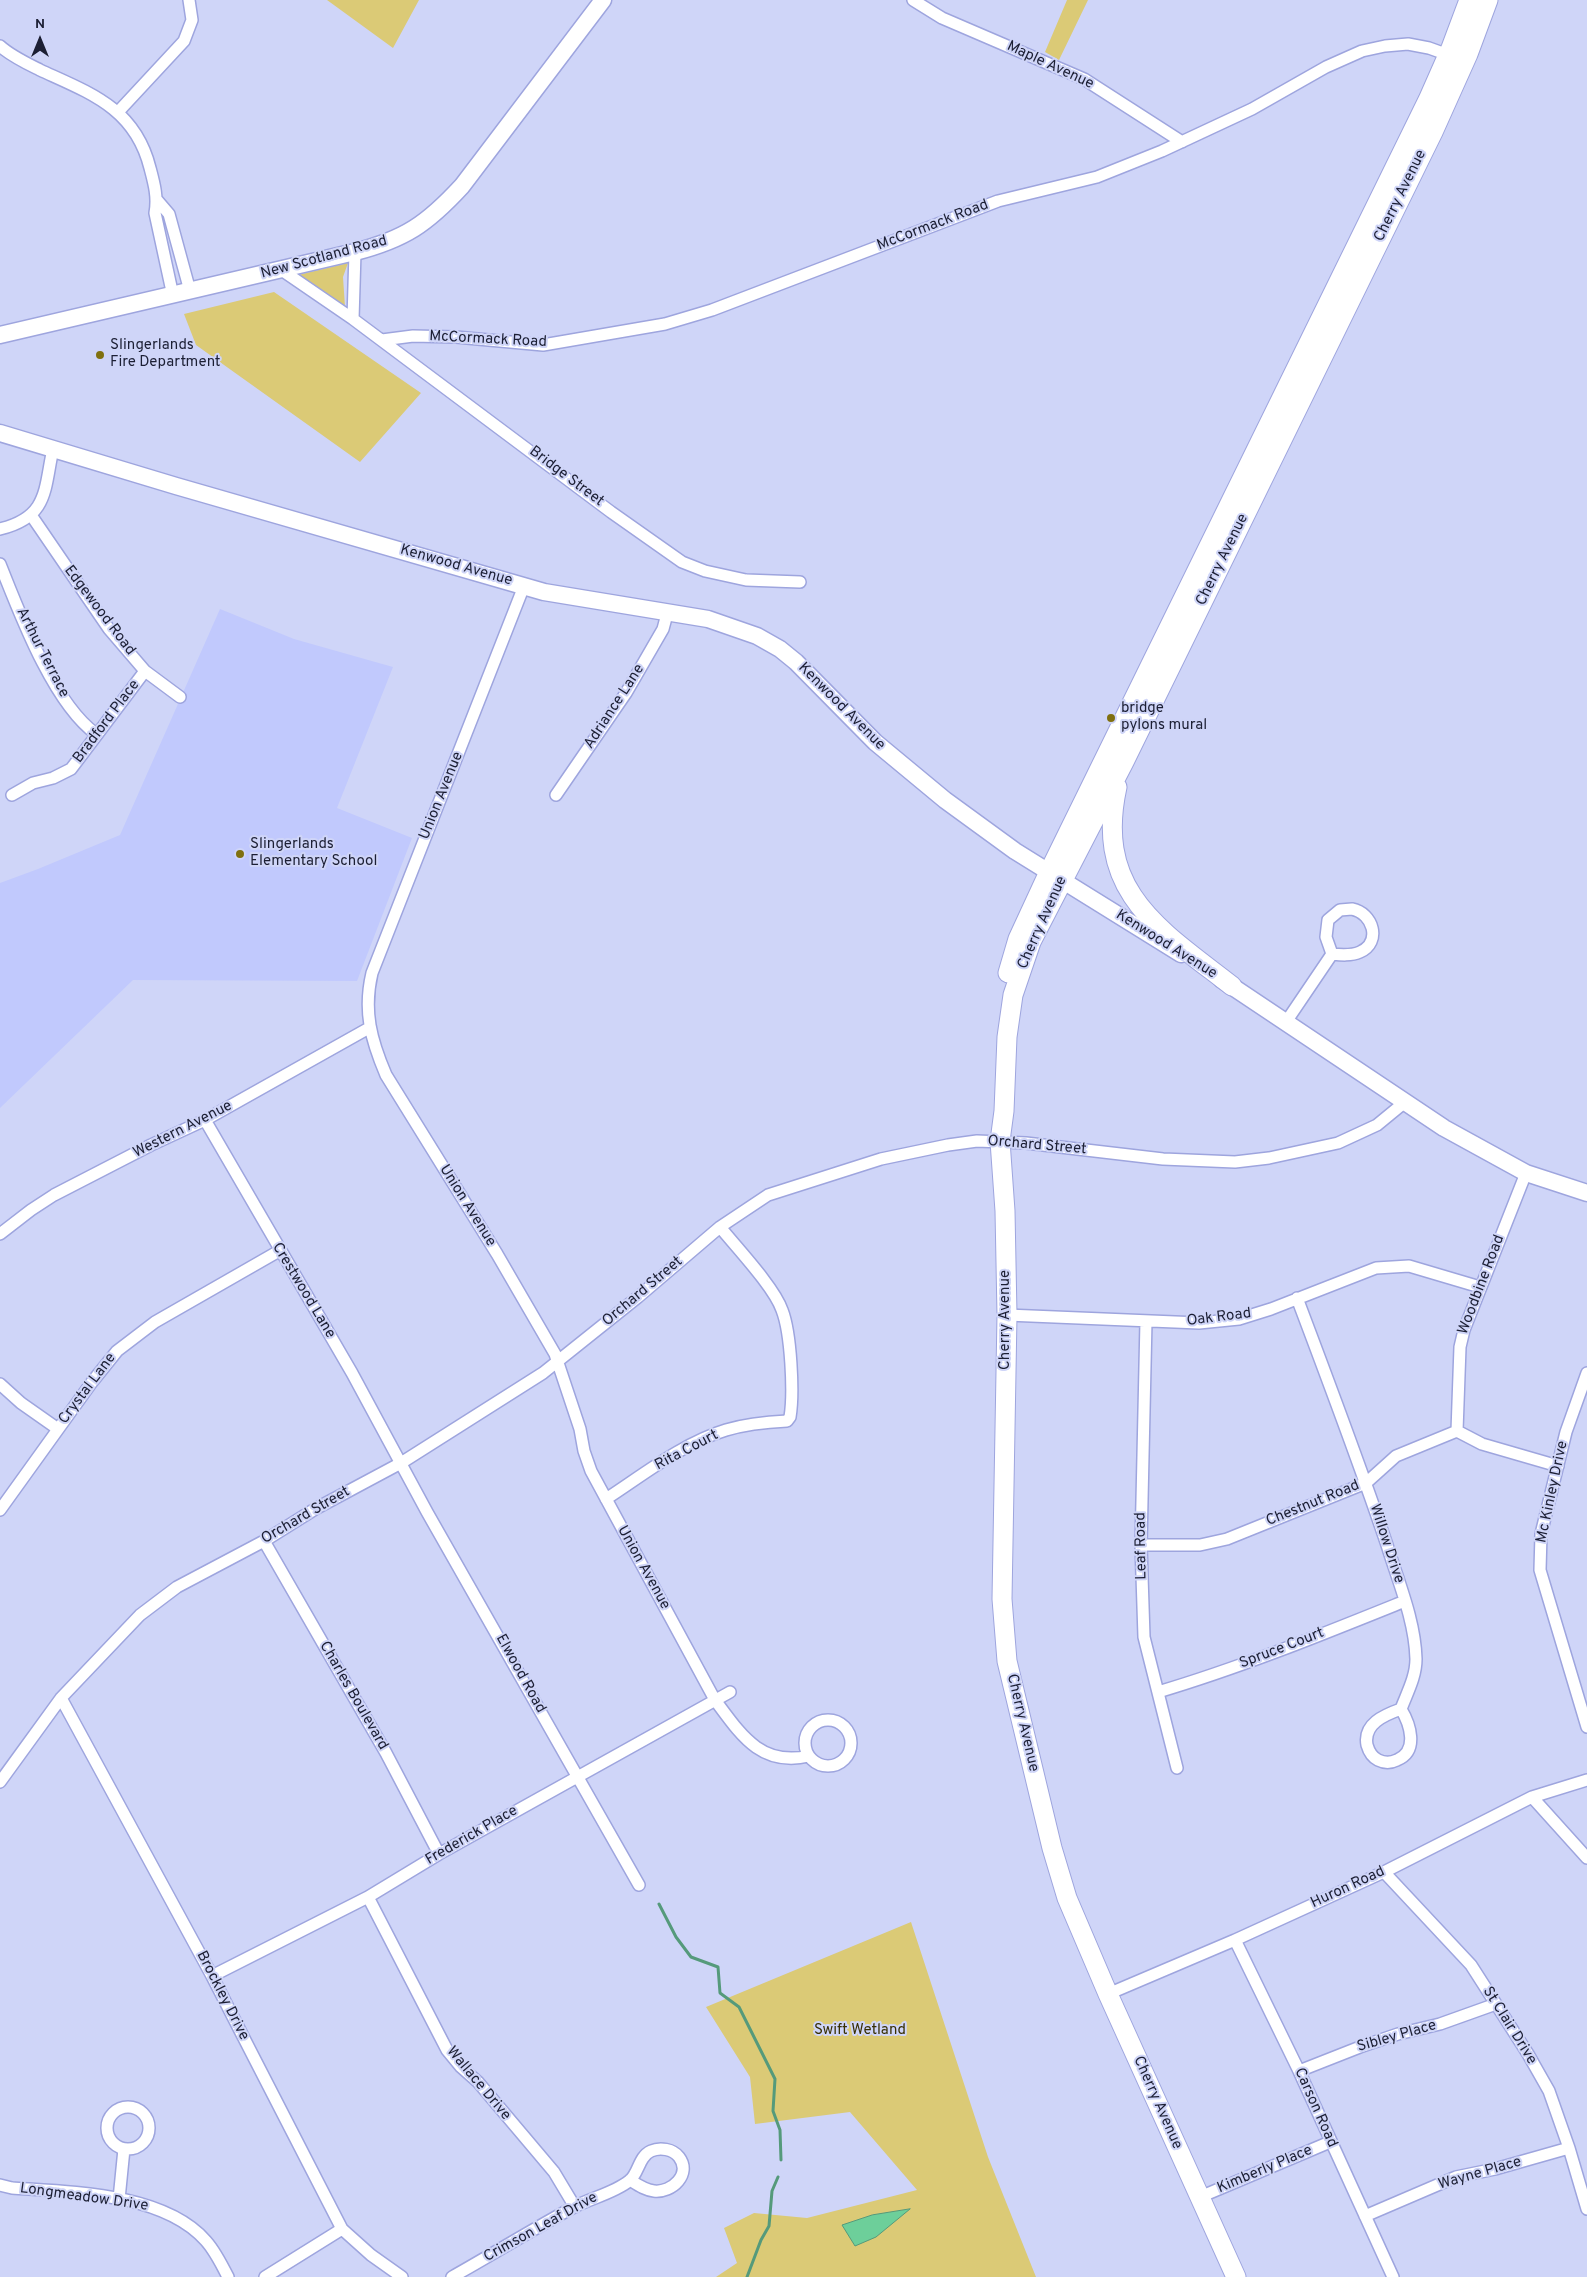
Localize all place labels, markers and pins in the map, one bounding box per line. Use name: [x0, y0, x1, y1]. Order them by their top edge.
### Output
place label: Slingerlands Fire Department: [110, 337, 221, 372]
marker: Slingerlands Fire Department: [94, 349, 106, 361]
place label: bridge pylons mural: [1121, 700, 1207, 735]
marker: bridge pylons mural: [1105, 712, 1117, 724]
place label: Slingerlands Elementary School: [250, 836, 377, 871]
marker: Slingerlands Elementary School: [234, 848, 246, 860]

